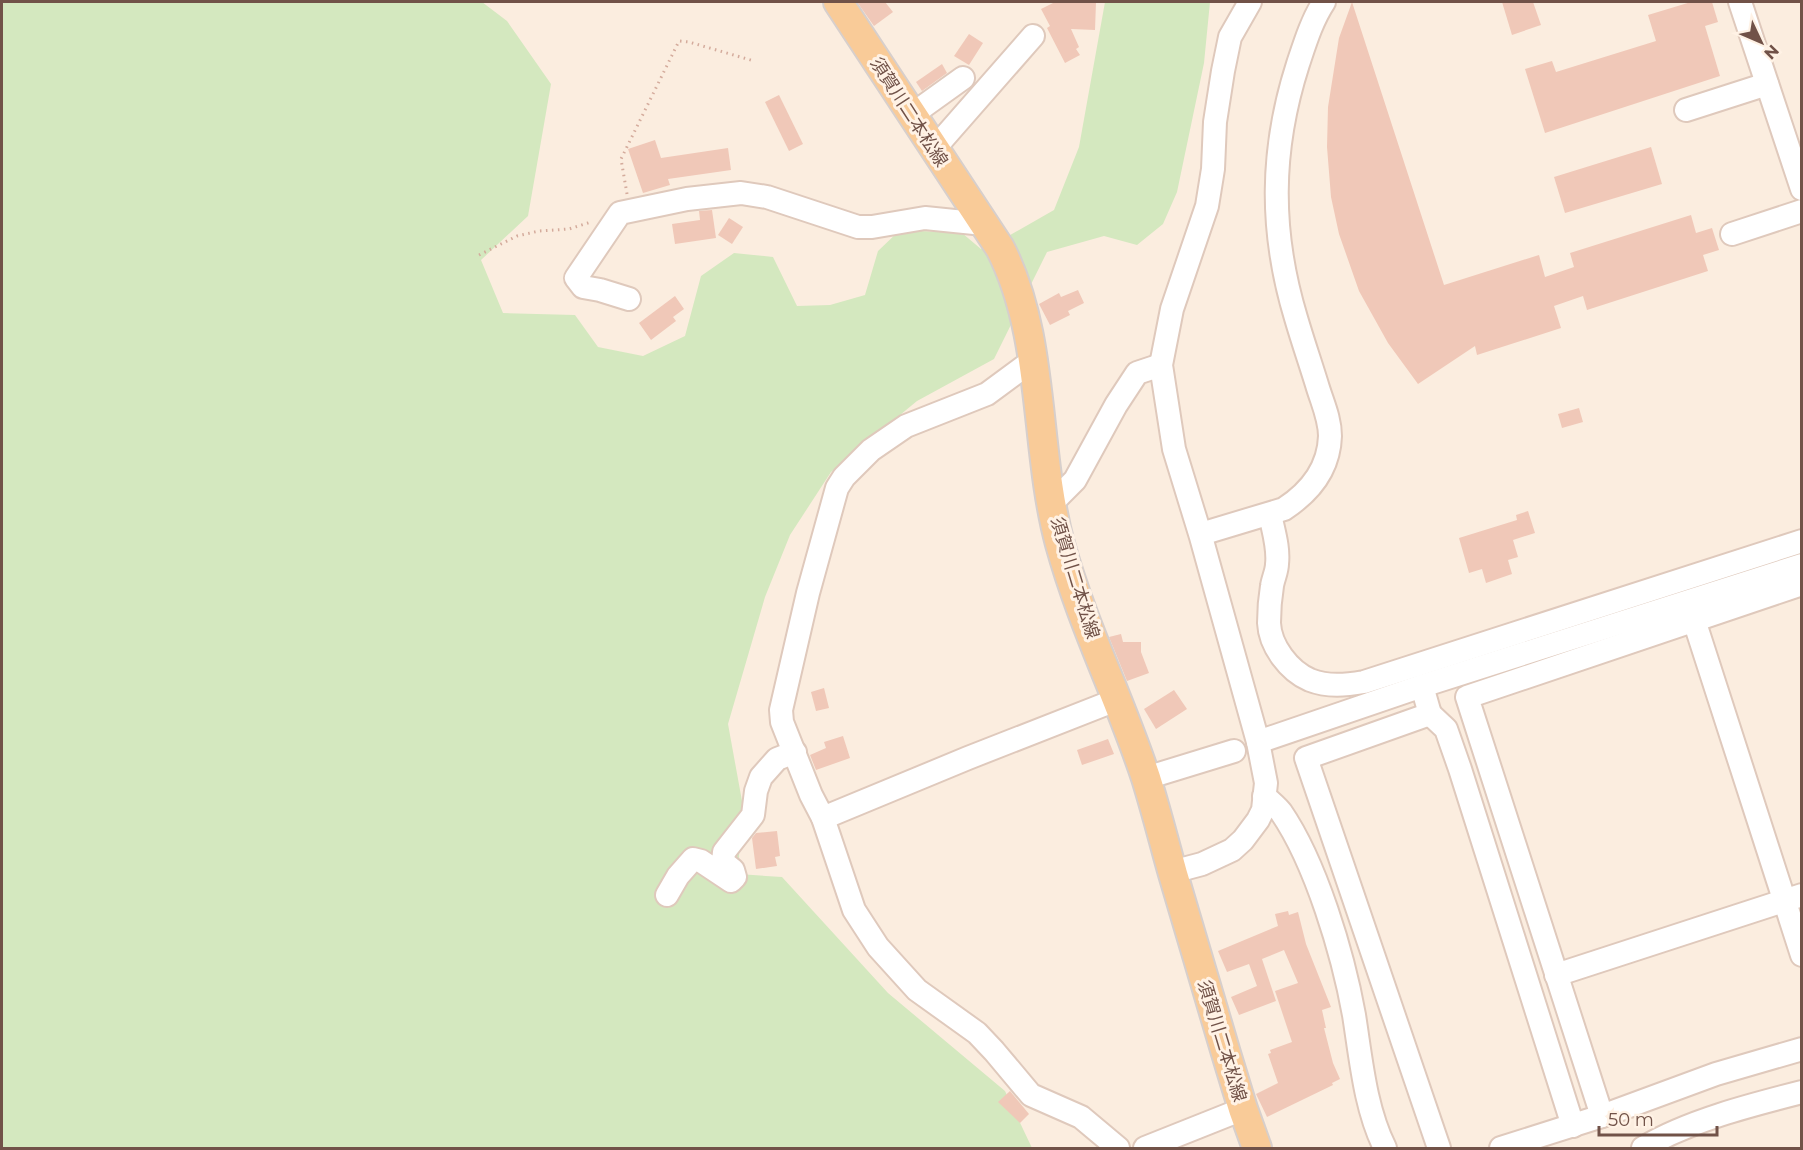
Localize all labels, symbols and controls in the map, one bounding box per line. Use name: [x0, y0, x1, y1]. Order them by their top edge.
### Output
north arrow: [1731, 12, 1791, 72]
text: N: [1760, 41, 1783, 63]
street label: 須賀川二本松線: [865, 53, 953, 171]
street label: 須賀川二本松線: [1046, 515, 1104, 641]
street label: 須賀川二本松線: [1193, 978, 1251, 1104]
scale bar: [1599, 1099, 1718, 1137]
text: 50 m: [1608, 1109, 1654, 1131]

